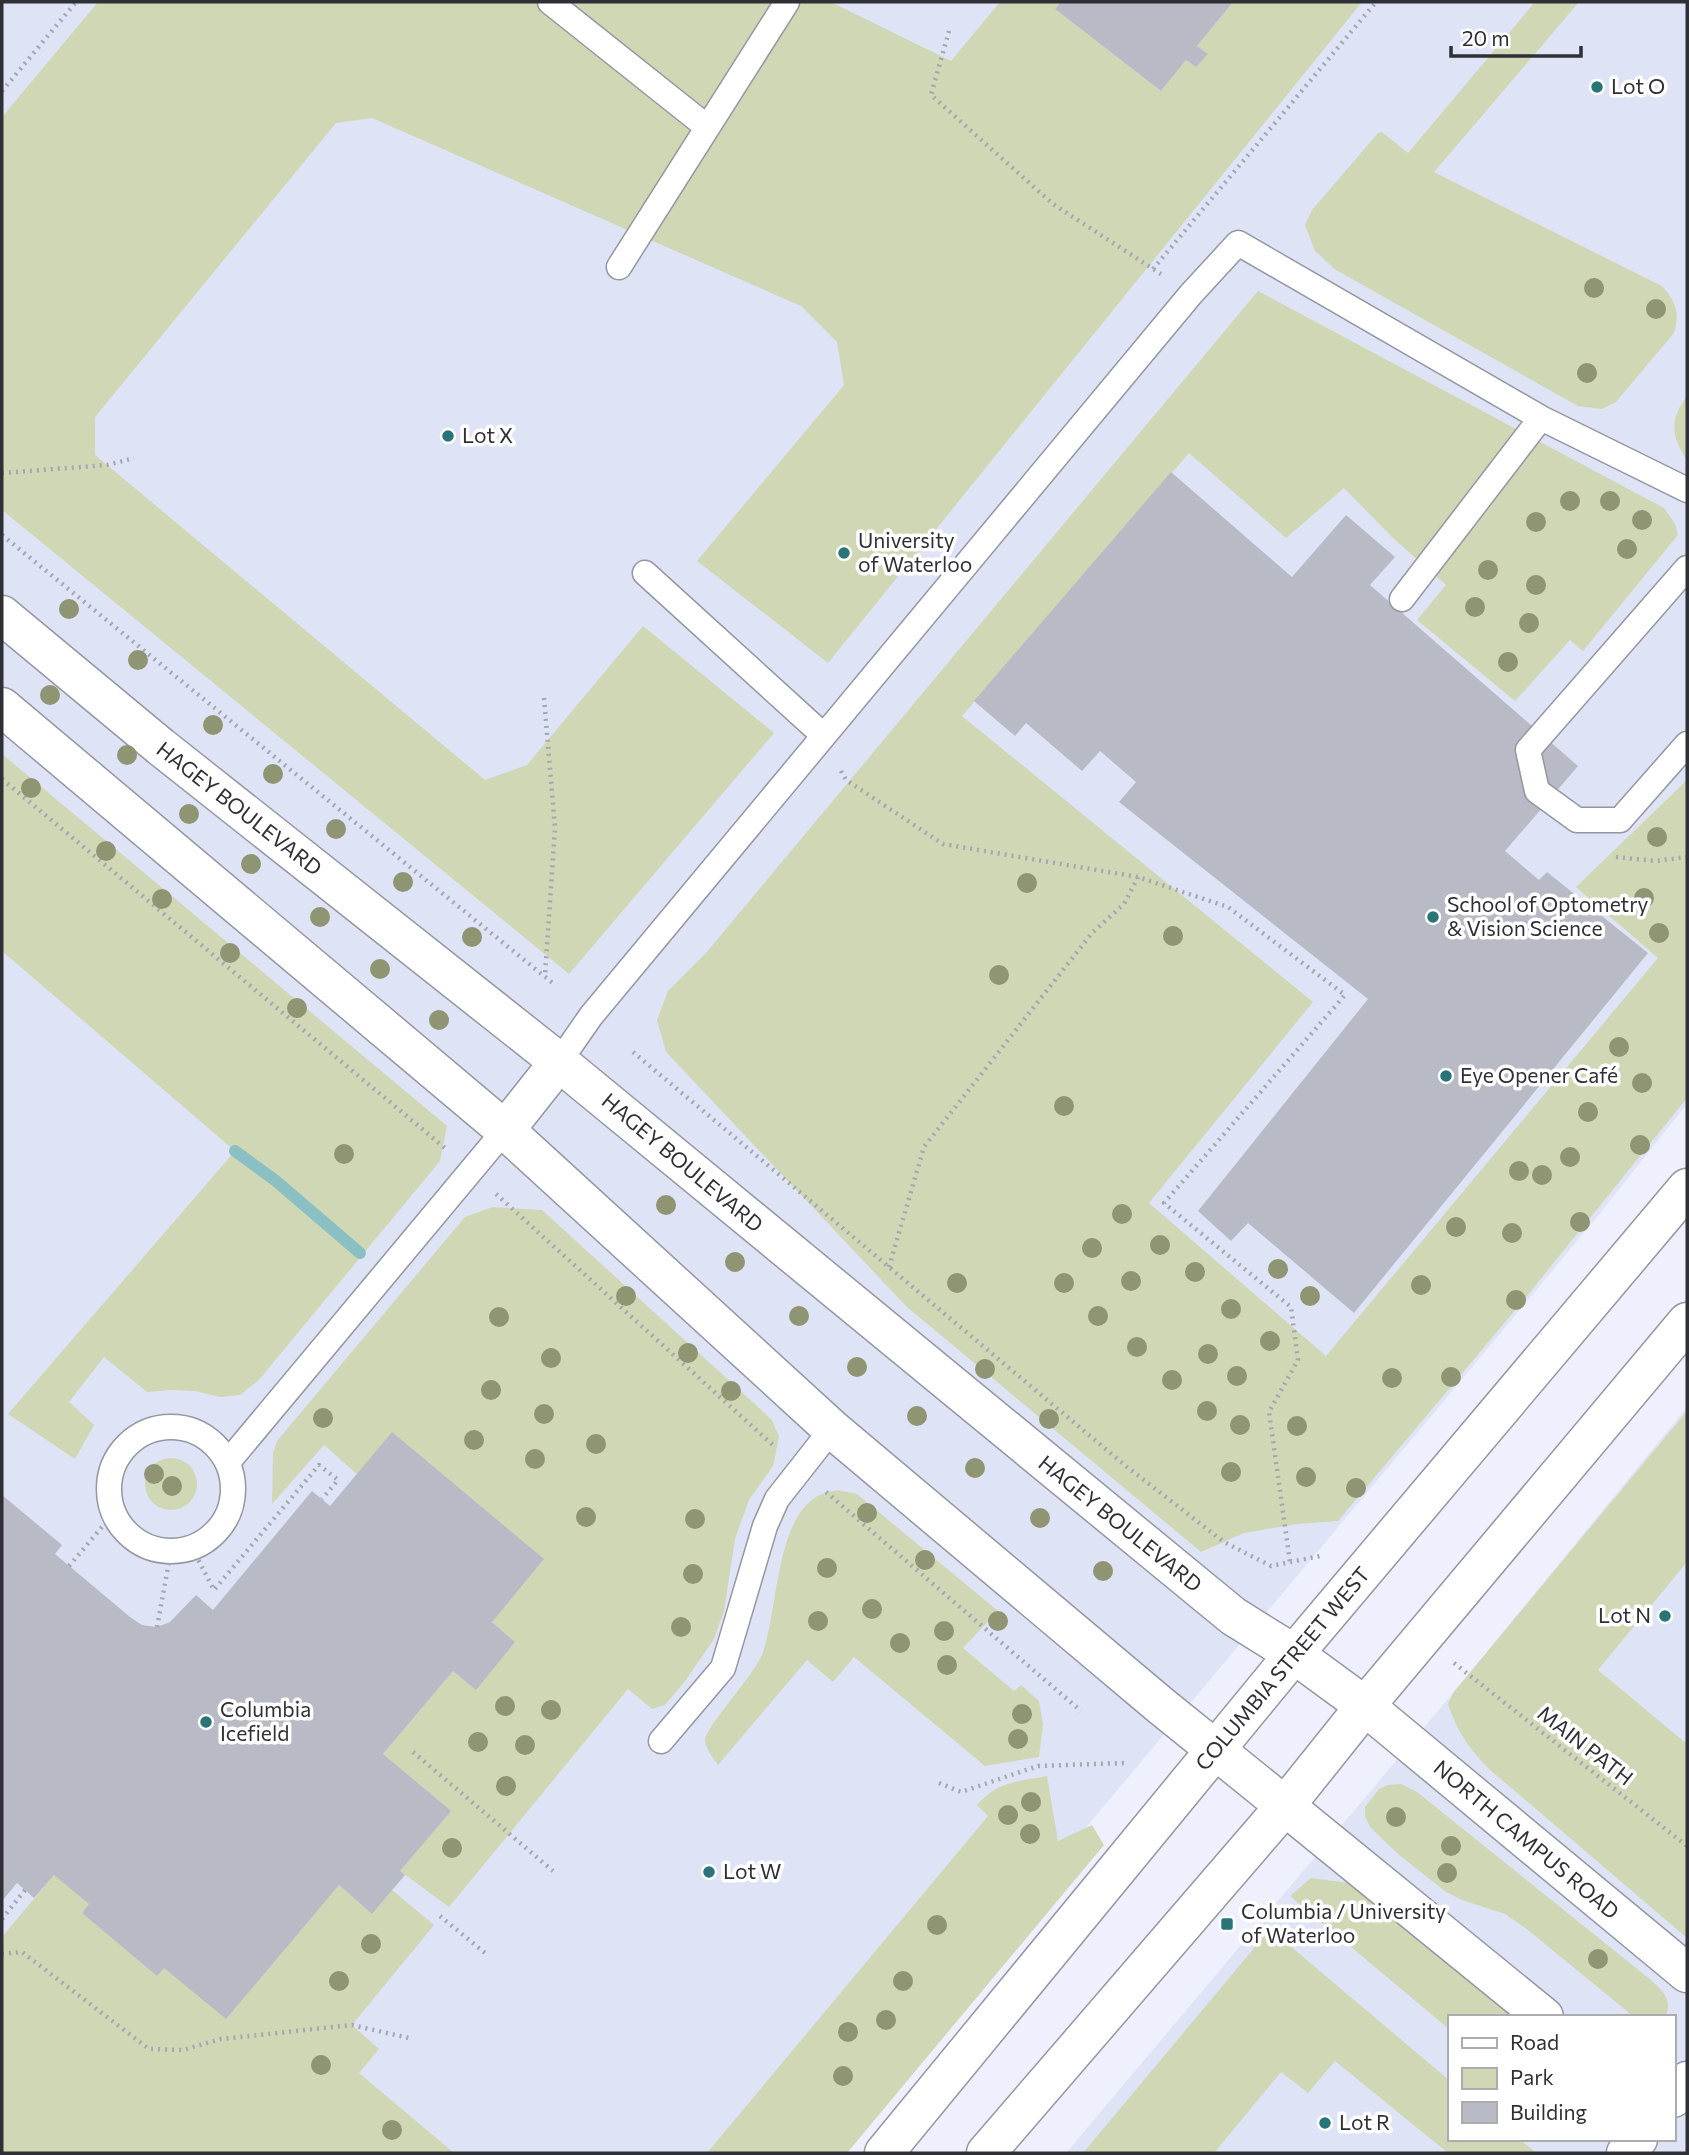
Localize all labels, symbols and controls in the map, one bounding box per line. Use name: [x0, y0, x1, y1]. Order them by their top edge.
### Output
scale bar: [1451, 14, 1580, 58]
text: 20 m: [1462, 25, 1510, 50]
place label: Lot O: [1611, 73, 1665, 98]
marker: Lot O: [1589, 79, 1605, 95]
place label: Lot X: [462, 422, 513, 447]
marker: Lot X: [440, 428, 456, 444]
place label: University of Waterloo: [858, 527, 972, 576]
marker: University of Waterloo: [836, 545, 852, 561]
street label: HAGEY BOULEVARD: [152, 736, 327, 880]
place label: School of Optometry & Vision Science: [1447, 891, 1649, 940]
marker: School of Optometry & Vision Science: [1425, 909, 1441, 925]
place label: Eye Opener Café: [1460, 1062, 1618, 1087]
marker: Eye Opener Café: [1438, 1068, 1454, 1084]
street label: HAGEY BOULEVARD: [597, 1087, 769, 1237]
street label: HAGEY BOULEVARD: [1034, 1449, 1208, 1596]
street label: COLUMBIA STREET WEST: [1189, 1561, 1374, 1775]
place label: Lot N: [1598, 1602, 1651, 1627]
marker: Lot N: [1657, 1608, 1673, 1624]
place label: Columbia Icefield: [220, 1696, 311, 1745]
street label: MAIN PATH: [1533, 1700, 1639, 1790]
marker: Columbia Icefield: [198, 1714, 214, 1730]
street label: NORTH CAMPUS ROAD: [1429, 1754, 1625, 1924]
place label: Lot W: [723, 1858, 781, 1883]
marker: Lot W: [701, 1864, 717, 1880]
place label: Columbia / University of Waterloo: [1241, 1898, 1446, 1947]
marker: Columbia / University of Waterloo: [1219, 1916, 1235, 1932]
legend: [1448, 2015, 1675, 2141]
text: Road: [1510, 2029, 1559, 2054]
text: Park: [1510, 2064, 1554, 2089]
text: Building: [1510, 2099, 1587, 2124]
place label: Lot R: [1339, 2109, 1390, 2134]
marker: Lot R: [1317, 2115, 1333, 2131]

